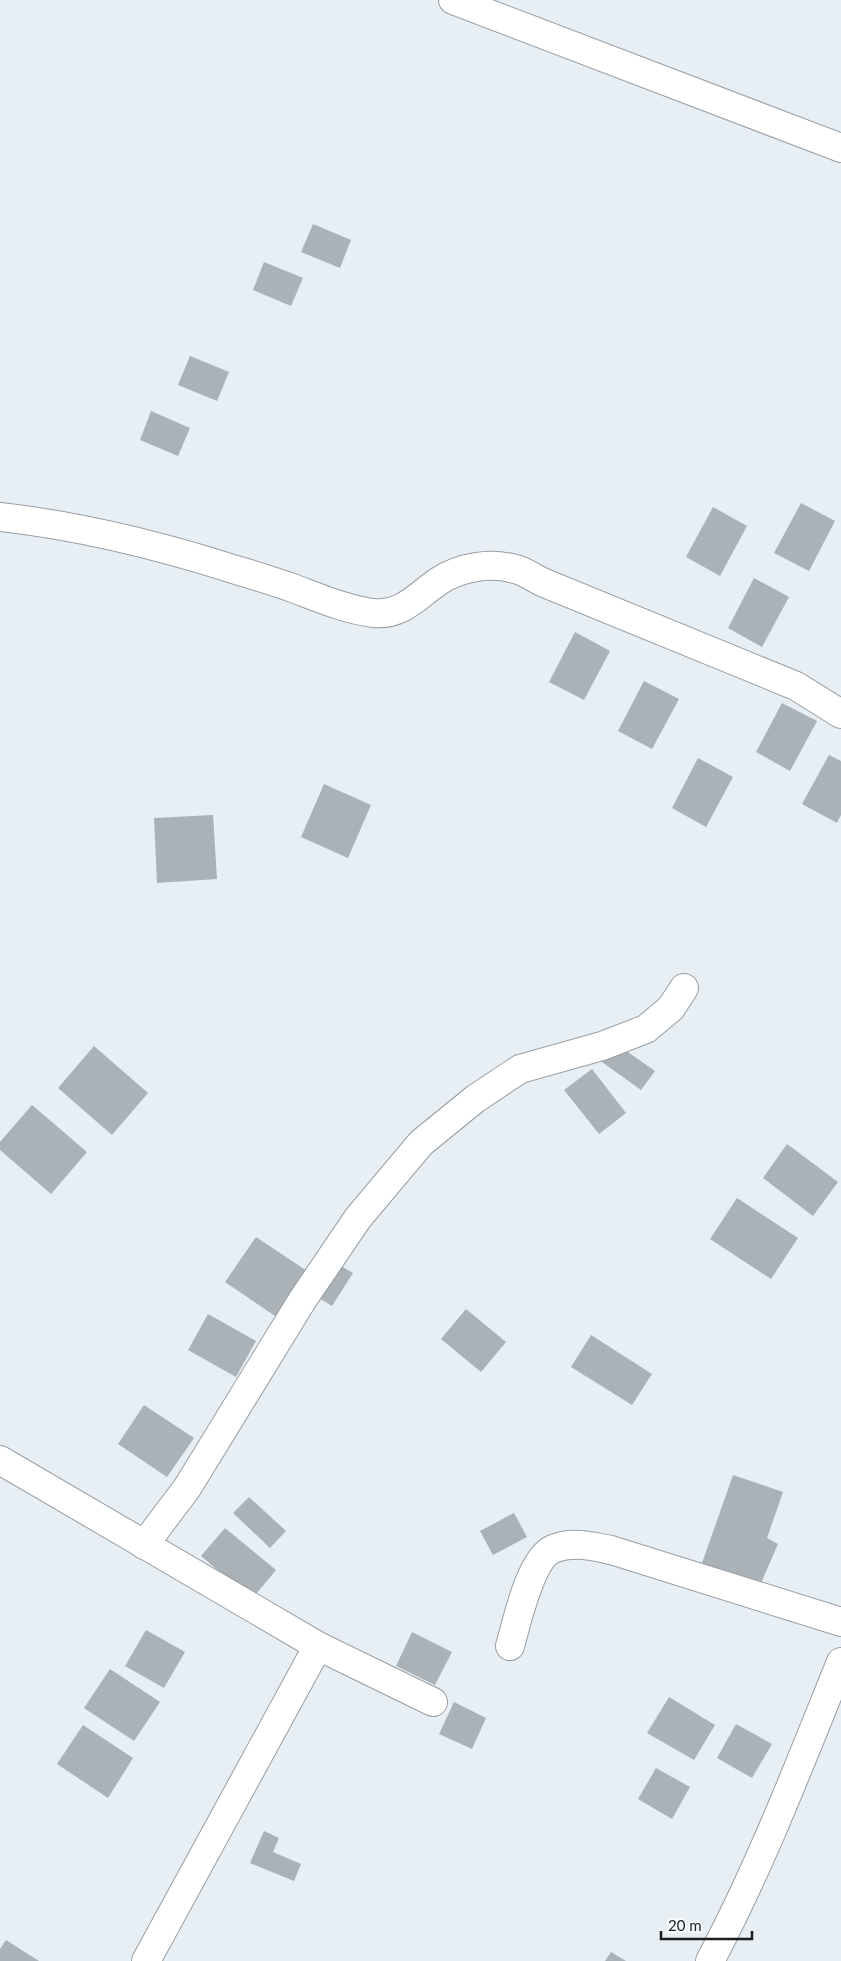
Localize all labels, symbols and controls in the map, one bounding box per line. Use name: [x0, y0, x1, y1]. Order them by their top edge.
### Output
scale bar: [661, 1908, 752, 1940]
text: 20 m: [668, 1916, 702, 1934]

